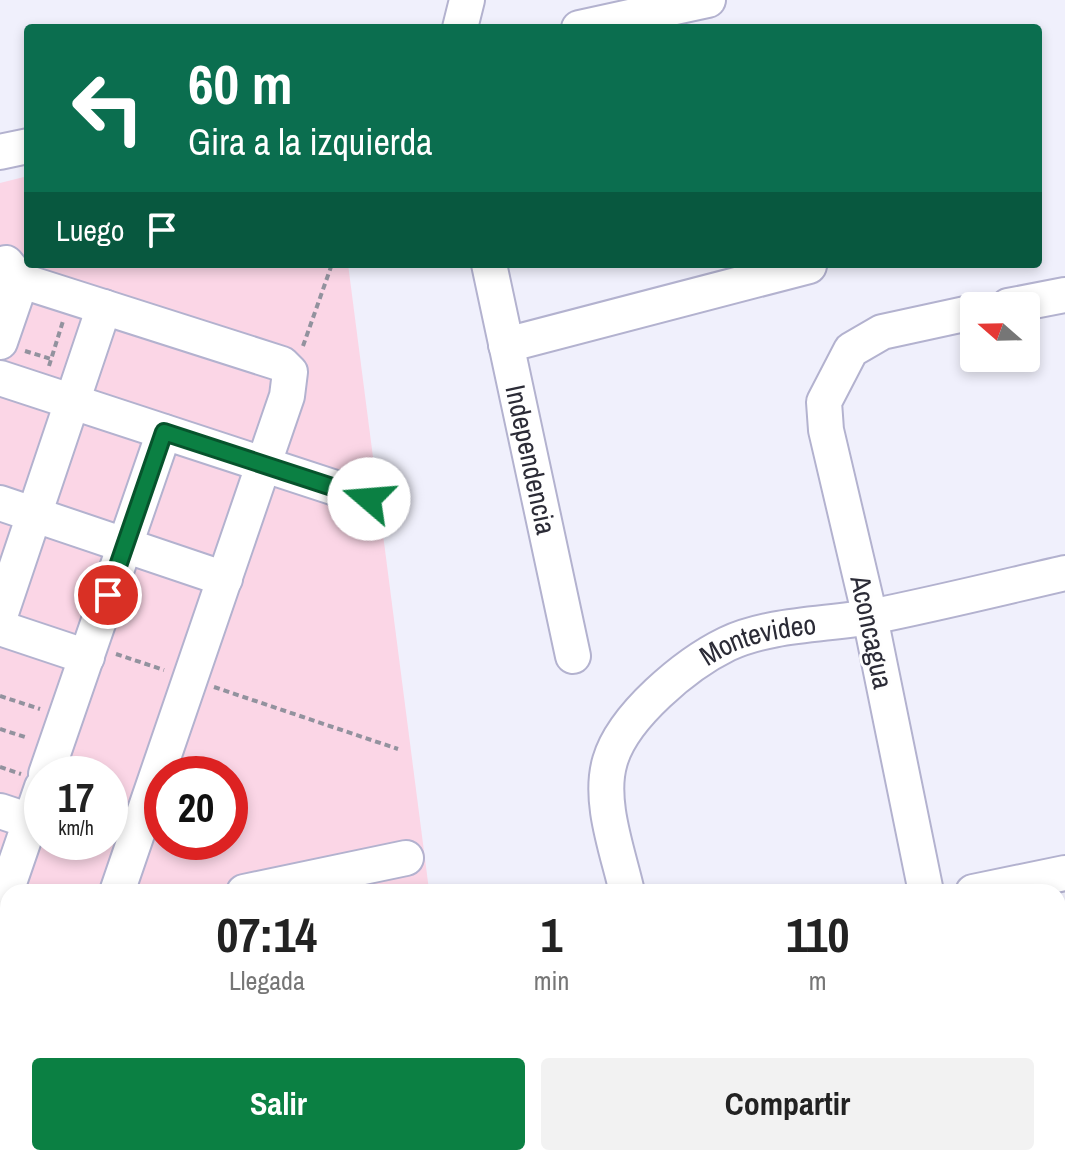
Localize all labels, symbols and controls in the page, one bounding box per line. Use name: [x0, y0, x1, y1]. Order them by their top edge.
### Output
text: 60 m: [188, 46, 293, 121]
icon: left: [56, 56, 160, 160]
text: Gira a la izquierda: [188, 118, 433, 166]
icon: arrive: [140, 208, 184, 252]
text: Luego: [56, 210, 124, 250]
north arrow: [960, 292, 1040, 372]
map controls: [960, 292, 1040, 372]
street label: Independencia: [496, 381, 565, 538]
position arrow: [327, 457, 411, 541]
pin: [74, 561, 142, 629]
street label: Aconcagua: [841, 571, 903, 692]
icon: arrive: [86, 573, 130, 617]
street label: Montevideo: [692, 605, 818, 674]
speed limit sign: 20: [144, 756, 248, 860]
text: 17: [58, 771, 94, 824]
text: km/h: [58, 814, 94, 841]
text: 07:14: [217, 902, 317, 967]
text: 1: [541, 902, 563, 967]
text: 110: [786, 902, 849, 967]
text: Llegada: [229, 963, 305, 998]
text: min: [534, 963, 569, 998]
text: m: [809, 963, 827, 998]
button: Salir: [32, 1058, 525, 1150]
button: Compartir: [541, 1058, 1034, 1150]

